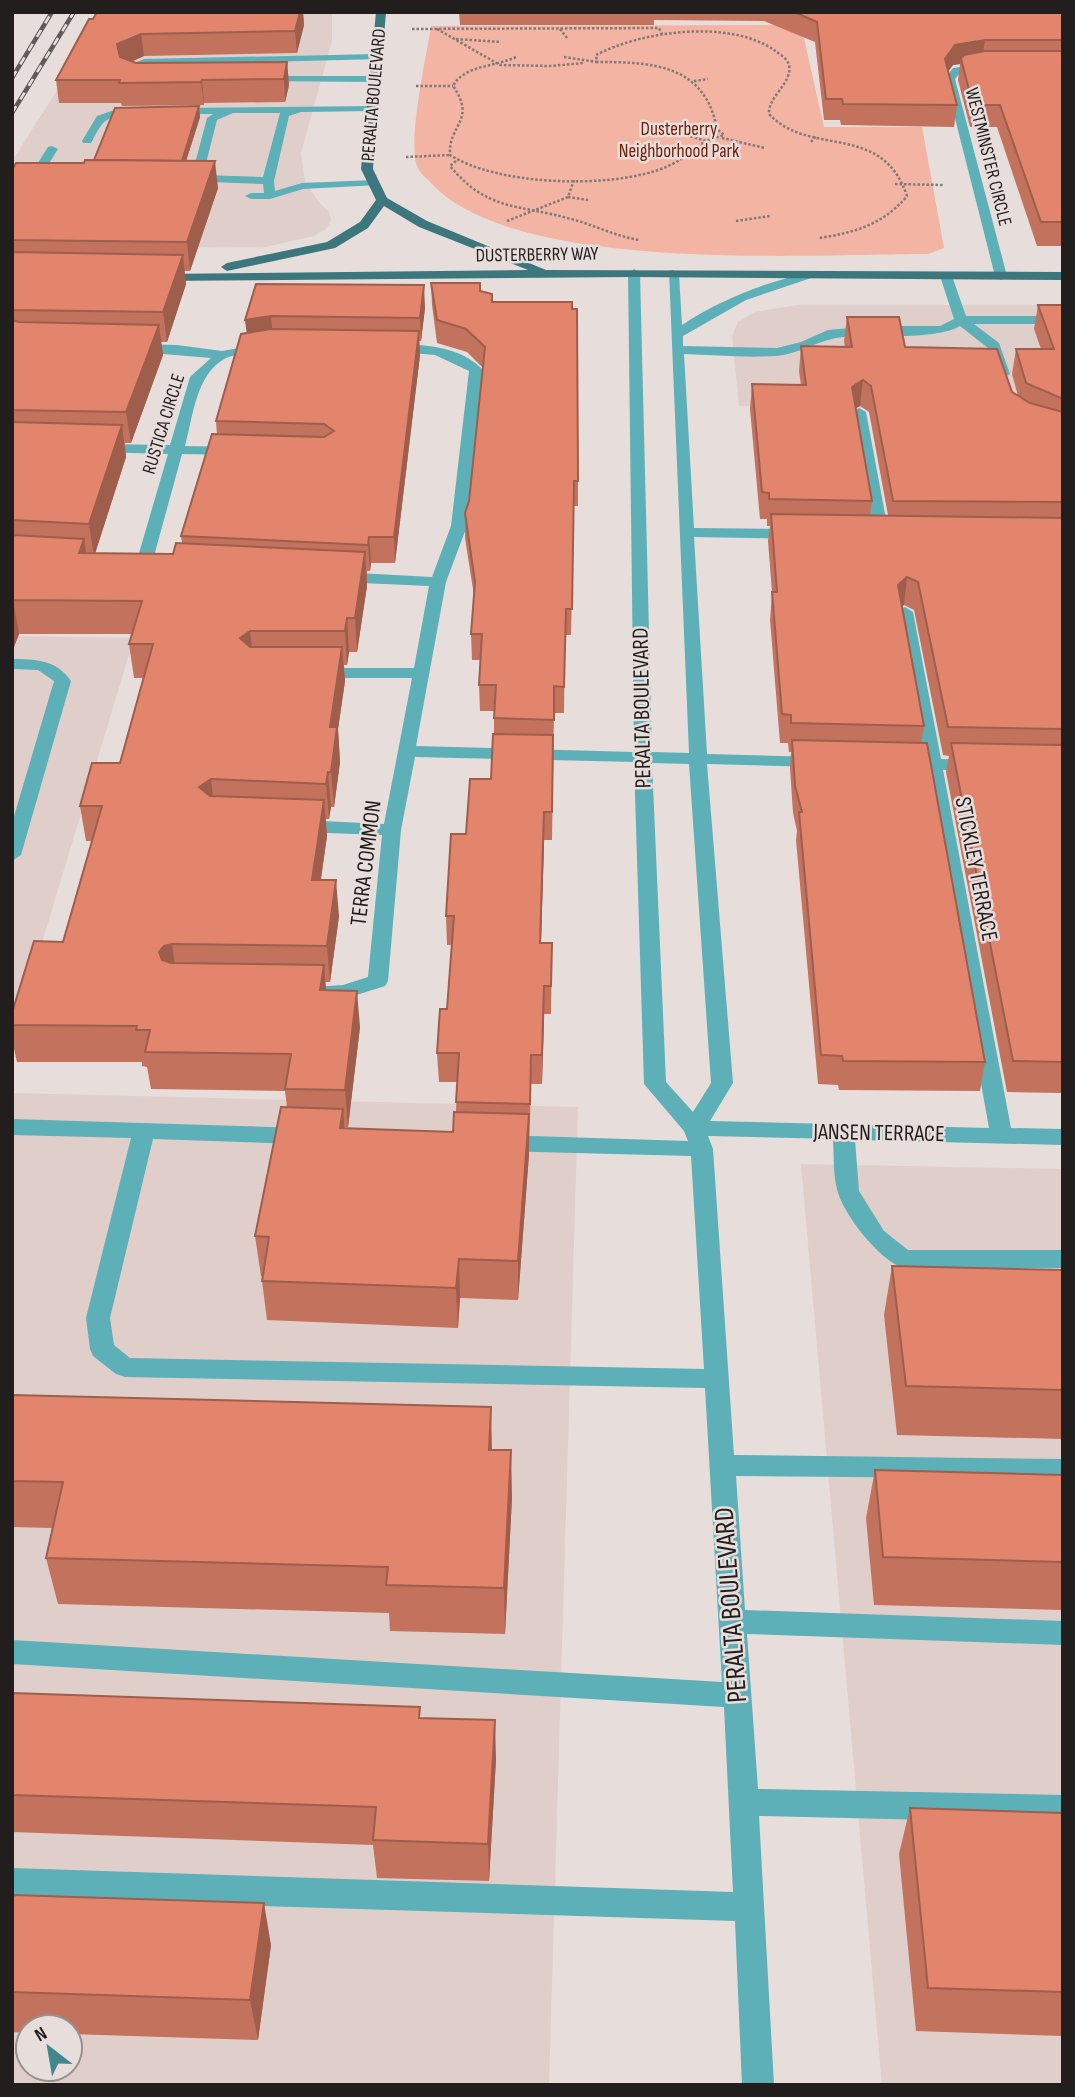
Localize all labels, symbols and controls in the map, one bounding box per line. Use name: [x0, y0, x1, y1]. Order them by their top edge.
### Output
street label: PERALTA BOULEVARD: [357, 28, 391, 162]
street label: WESTMINSTER CIRCLE: [960, 85, 1016, 229]
park label: Dusterberry Neighborhood Park: [619, 118, 740, 163]
street label: DUSTERBERRY WAY: [475, 242, 599, 268]
street label: RUSTICA CIRCLE: [138, 371, 190, 477]
street label: PERALTA BOULEVARD: [627, 627, 657, 789]
street label: STICKLEY TERRACE: [948, 794, 1004, 944]
street label: TERRA COMMON: [344, 799, 388, 927]
street label: JANSEN TERRACE: [812, 1118, 945, 1148]
street label: PERALTA BOULEVARD: [708, 1506, 754, 1704]
north arrow: [14, 2013, 84, 2083]
text: N: [31, 2022, 51, 2047]

